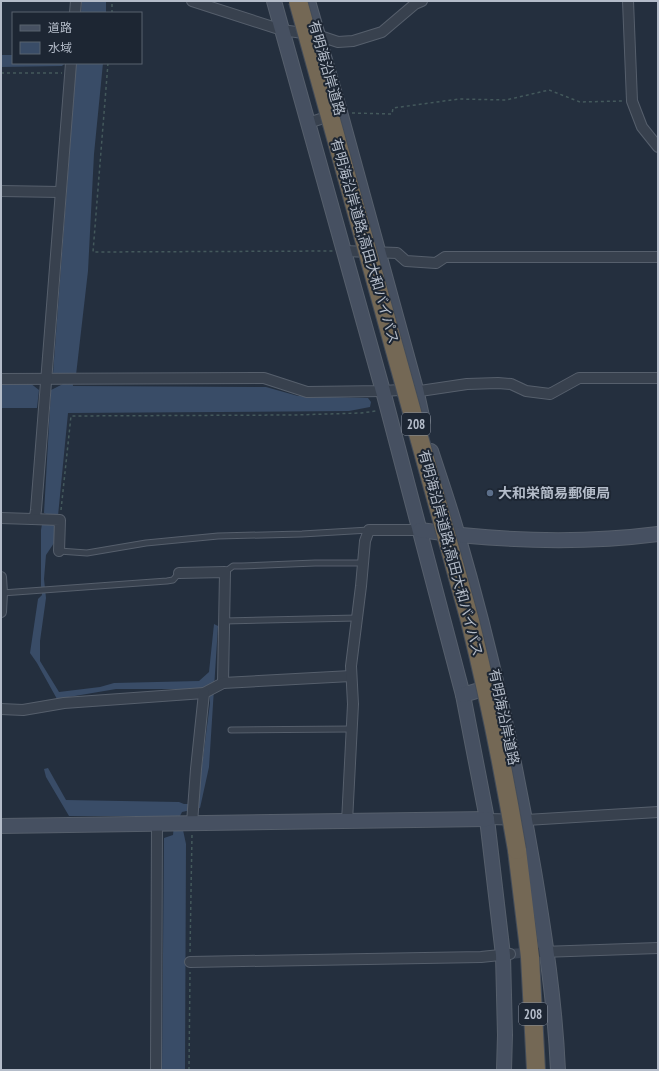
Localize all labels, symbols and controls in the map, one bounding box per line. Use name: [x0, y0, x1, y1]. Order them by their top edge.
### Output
legend: [12, 12, 142, 64]
street label: 有明海沿岸道路: [305, 18, 349, 118]
text: 道路: [48, 20, 72, 35]
text: 水域: [48, 40, 72, 55]
street label: 有明海沿岸道路;高田大和バイパス: [327, 136, 403, 346]
road number: 208: [402, 413, 430, 435]
street label: 有明海沿岸道路;高田大和バイパス: [415, 448, 487, 658]
place label: 大和栄簡易郵便局: [498, 484, 610, 502]
marker: 大和栄簡易郵便局: [485, 488, 495, 498]
street label: 有明海沿岸道路: [485, 667, 523, 767]
road number: 208: [519, 1003, 547, 1025]

